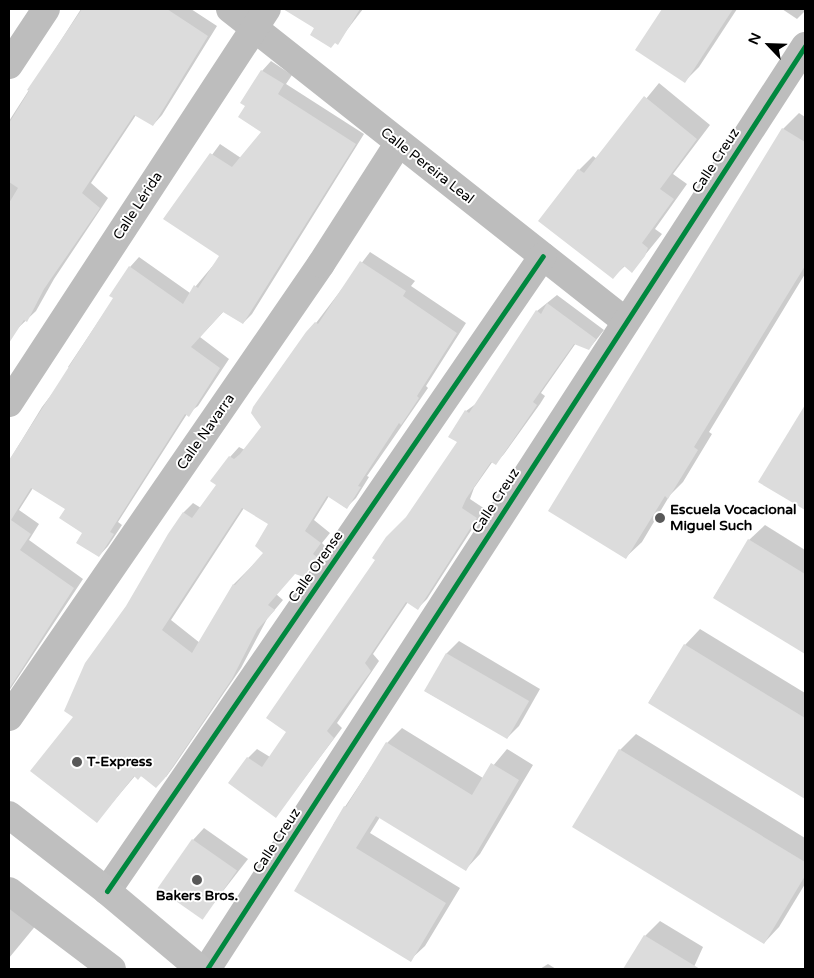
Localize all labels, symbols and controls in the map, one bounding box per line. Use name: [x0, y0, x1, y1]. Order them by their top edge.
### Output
north arrow: [744, 20, 794, 70]
text: N: [745, 30, 765, 47]
street label: Calle Pereira Leal: [377, 124, 477, 208]
street label: Calle Creuz: [689, 125, 743, 197]
street label: Calle Lérida: [110, 169, 166, 243]
street label: Calle Navarra: [174, 391, 238, 473]
street label: Calle Creuz: [469, 465, 523, 537]
place label: Escuela Vocacional Miguel Such: [670, 502, 797, 534]
marker: Escuela Vocacional Miguel Such: [654, 512, 666, 524]
street label: Calle Orense: [285, 528, 347, 606]
place label: T-Express: [87, 754, 152, 770]
marker: T-Express: [71, 756, 83, 768]
street label: Calle Creuz: [250, 805, 304, 877]
marker: Bakers Bros.: [191, 874, 203, 886]
place label: Bakers Bros.: [156, 888, 238, 904]

